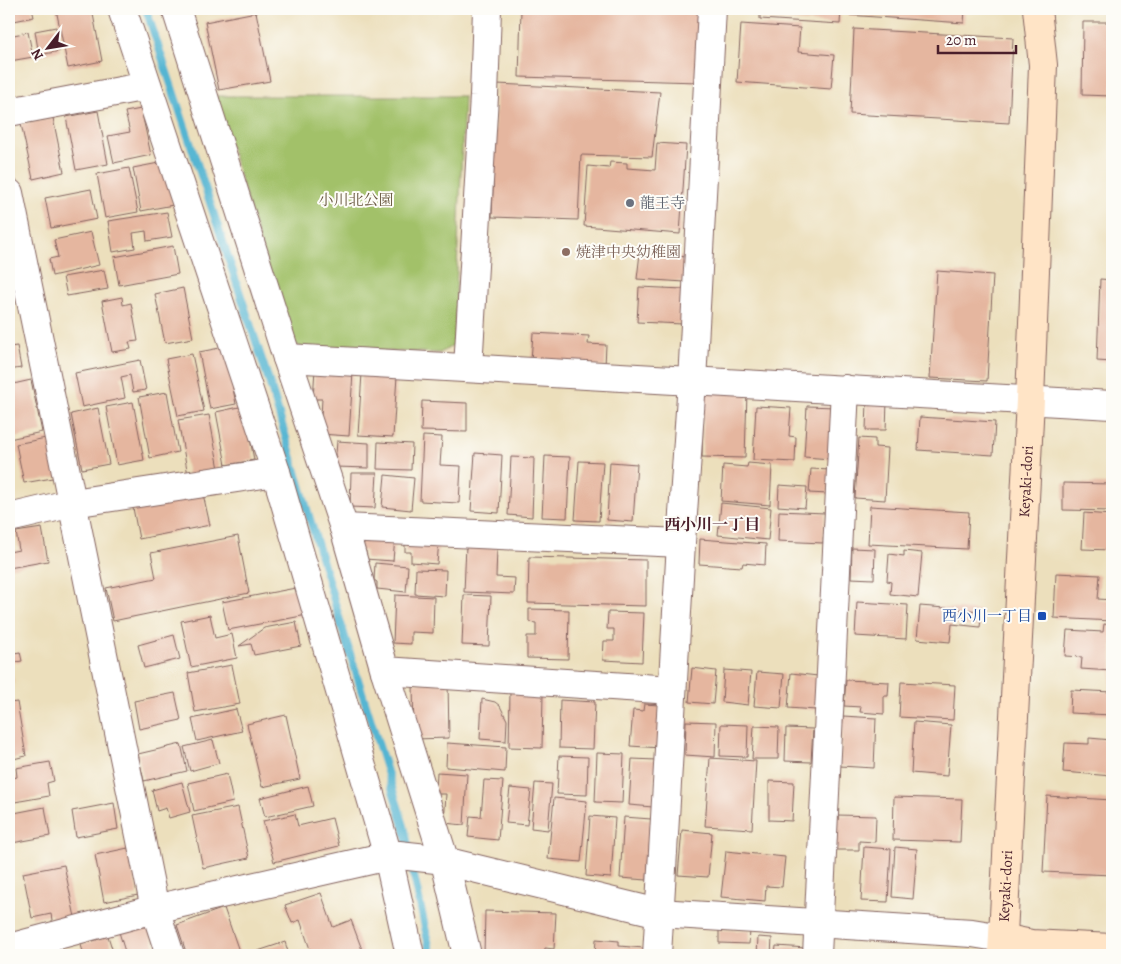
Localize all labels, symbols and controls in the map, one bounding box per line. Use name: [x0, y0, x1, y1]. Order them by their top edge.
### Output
north arrow: [22, 22, 72, 72]
scale bar: [938, 22, 1016, 54]
text: 20 m: [946, 30, 977, 50]
text: N: [27, 45, 48, 64]
park label: 小川北公園: [318, 190, 394, 210]
place label: 龍王寺: [640, 193, 685, 213]
marker: 龍王寺: [624, 197, 636, 209]
place label: 焼津中央幼稚園: [576, 242, 681, 262]
marker: 焼津中央幼稚園: [560, 246, 572, 258]
street label: Keyaki-dori: [1014, 445, 1038, 518]
district label: 西小川一丁目: [664, 514, 760, 536]
place label: 西小川一丁目: [942, 606, 1032, 626]
marker: 西小川一丁目: [1036, 610, 1048, 622]
street label: Keyaki-dori: [994, 850, 1017, 923]

